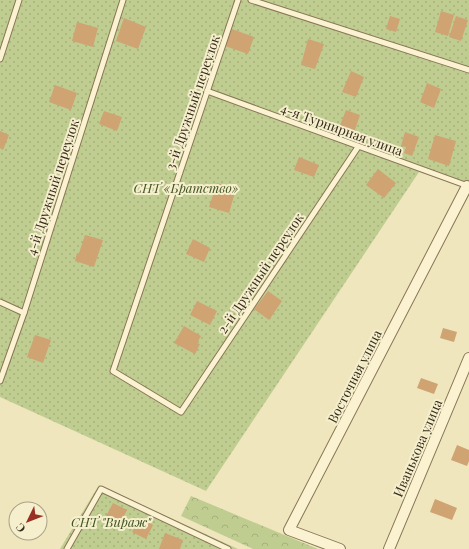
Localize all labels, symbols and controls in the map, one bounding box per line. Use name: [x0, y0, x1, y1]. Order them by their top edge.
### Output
street label: 3-й Дружный переулок: [161, 32, 223, 172]
street label: 4-я Турнирная улица: [279, 99, 406, 159]
street label: 4-й Дружный переулок: [22, 116, 82, 257]
park label: СНТ «Братство»: [133, 179, 239, 196]
street label: 2-й Дружный переулок: [213, 209, 307, 337]
street label: Восточная улица: [323, 326, 385, 426]
street label: Иванькова улица: [389, 396, 445, 499]
north arrow: [8, 501, 48, 541]
park label: СНТ "Вираж": [71, 513, 152, 530]
text: С: [12, 520, 28, 536]

